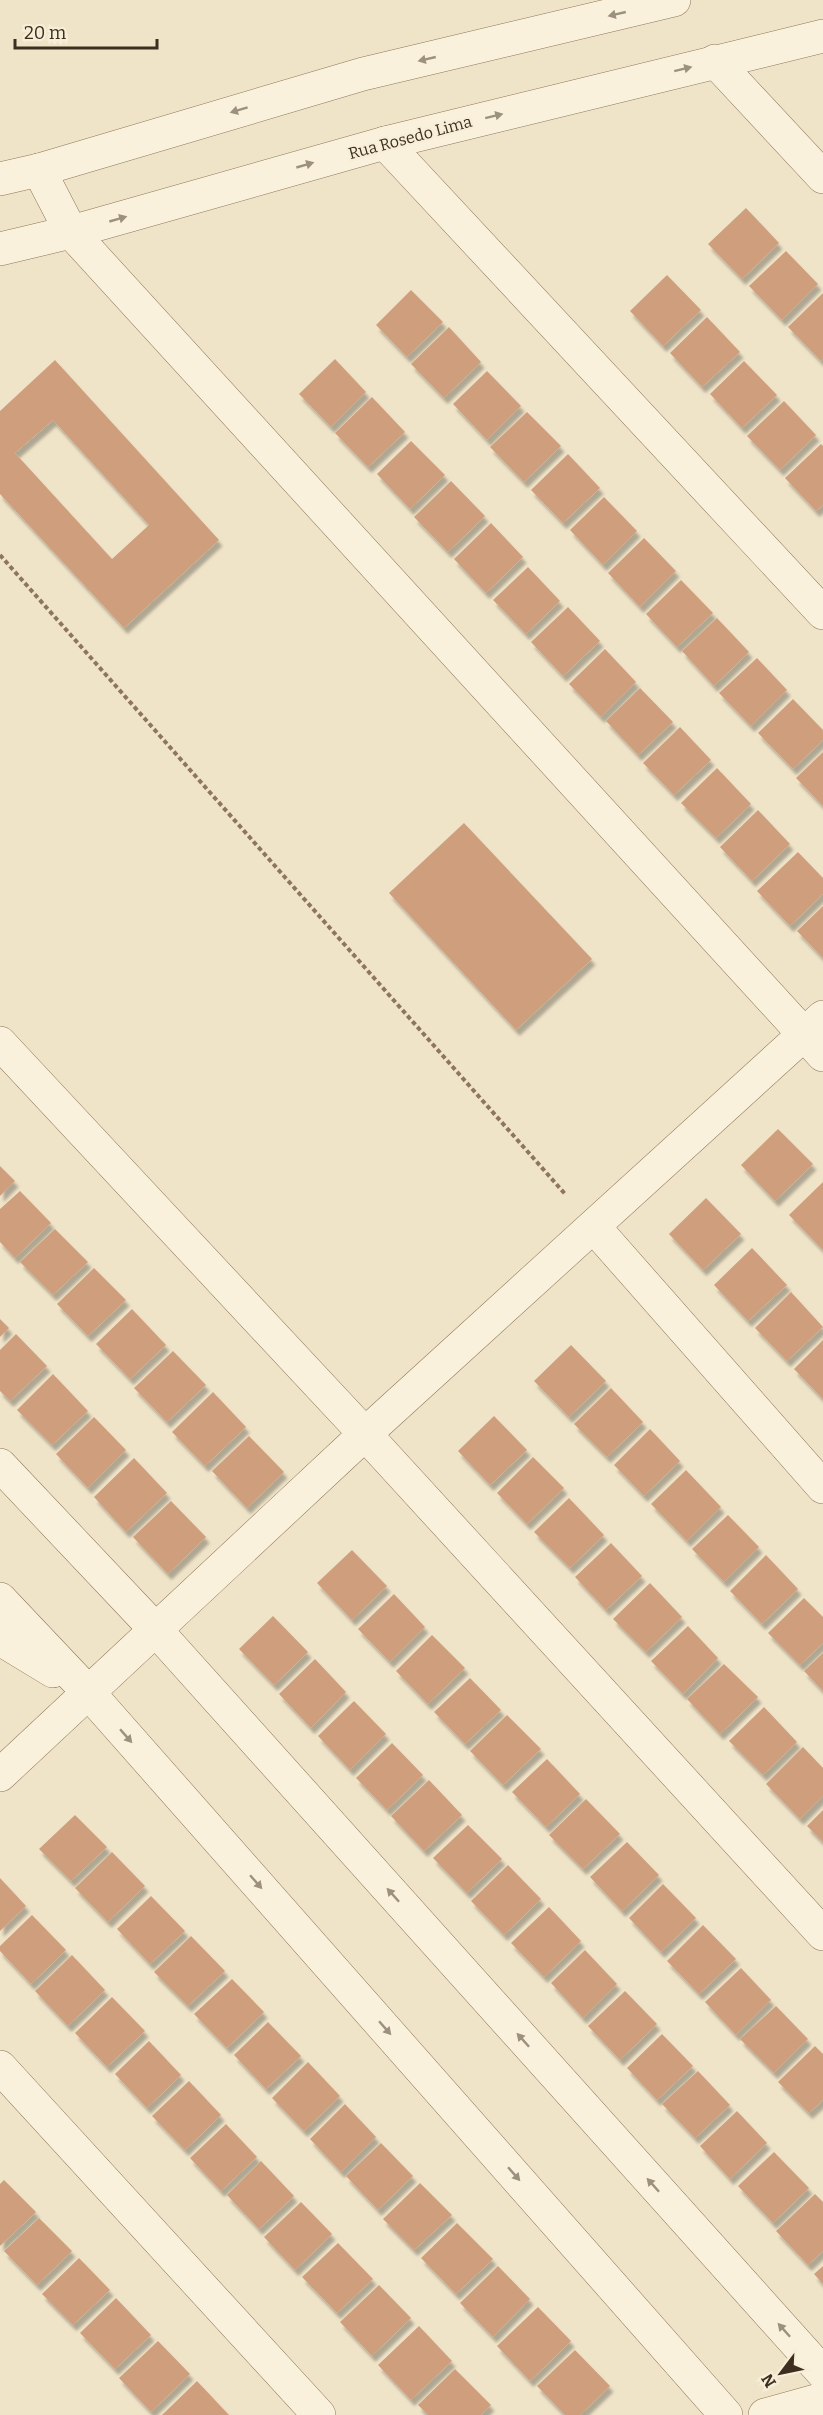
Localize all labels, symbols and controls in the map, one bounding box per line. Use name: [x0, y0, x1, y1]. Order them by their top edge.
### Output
one-way arrow: [608, 9, 626, 19]
scale bar: [15, 12, 158, 50]
text: 20 m: [24, 22, 66, 44]
one-way arrow: [418, 54, 436, 64]
one-way arrow: [674, 64, 692, 74]
one-way arrow: [230, 106, 248, 116]
one-way arrow: [485, 110, 503, 120]
street label: Rua Rosedo Lima: [346, 112, 474, 163]
one-way arrow: [296, 160, 314, 170]
one-way arrow: [109, 214, 127, 223]
one-way arrow: [120, 1728, 133, 1744]
one-way arrow: [249, 1874, 262, 1890]
one-way arrow: [387, 1888, 400, 1903]
one-way arrow: [378, 2020, 391, 2036]
one-way arrow: [517, 2033, 530, 2048]
one-way arrow: [507, 2167, 521, 2182]
one-way arrow: [647, 2178, 660, 2193]
one-way arrow: [778, 2323, 791, 2338]
north arrow: [751, 2343, 811, 2403]
text: N: [757, 2370, 780, 2391]

